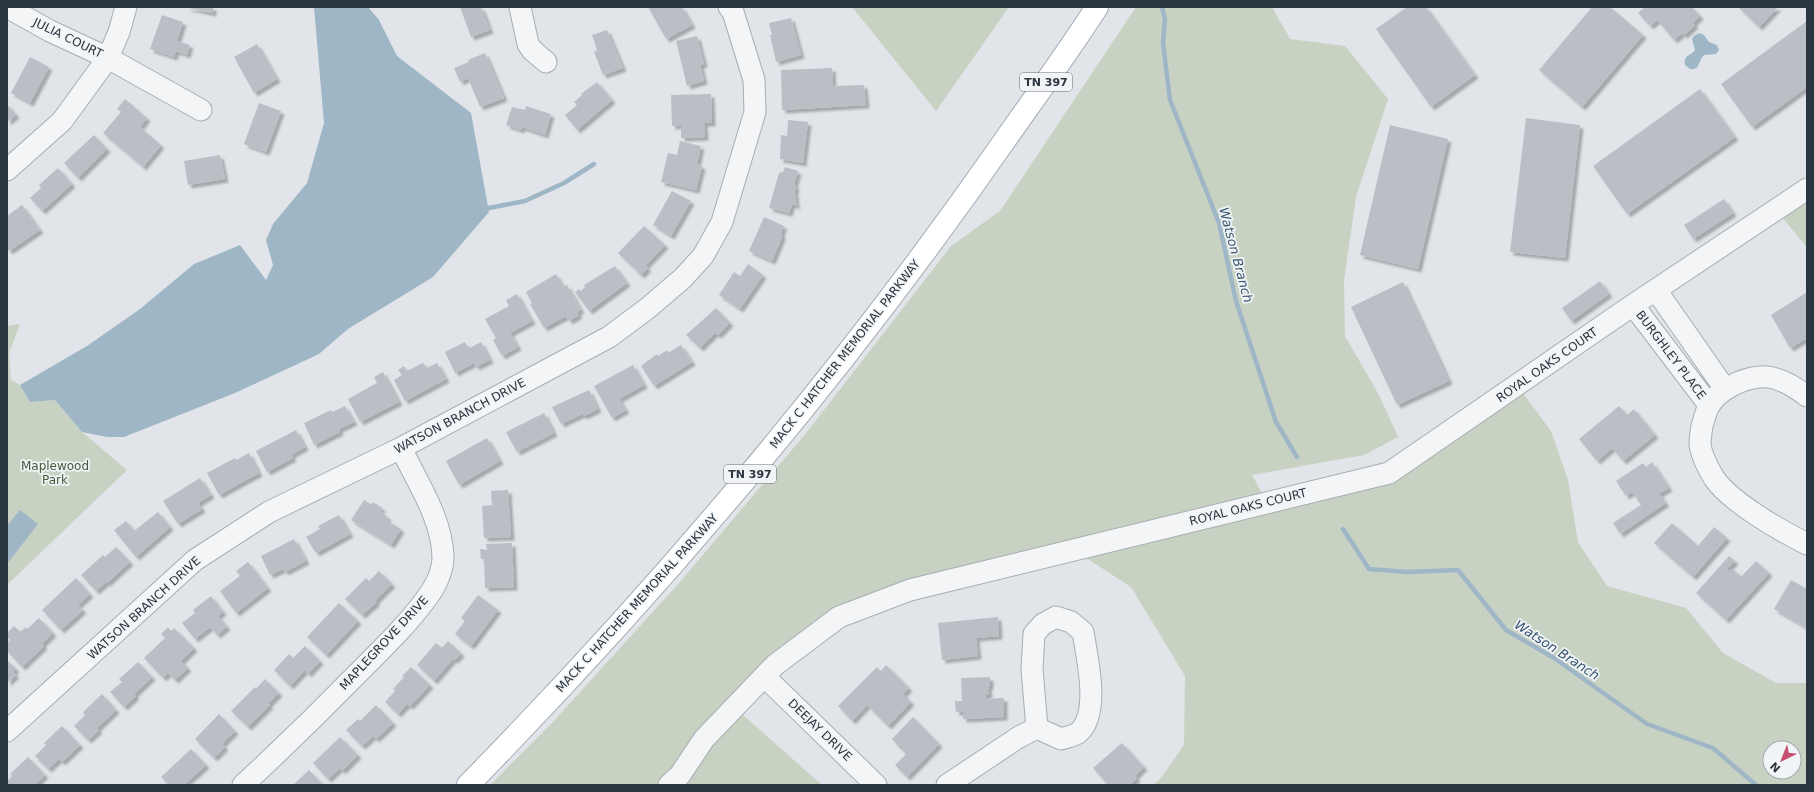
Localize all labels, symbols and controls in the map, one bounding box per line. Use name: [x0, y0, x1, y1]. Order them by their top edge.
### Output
street label: JULIA COURT: [30, 15, 106, 61]
road number: TN 397: [1020, 73, 1072, 91]
water label: Watson Branch: [1216, 206, 1256, 304]
street label: MACK C HATCHER MEMORIAL PARKWAY: [767, 256, 923, 451]
street label: BURGHLEY PLACE: [1633, 308, 1709, 402]
street label: ROYAL OAKS COURT: [1494, 324, 1601, 405]
street label: WATSON BRANCH DRIVE: [392, 375, 528, 457]
park label: Maplewood Park: [21, 459, 89, 487]
road number: TN 397: [724, 465, 776, 483]
street label: ROYAL OAKS COURT: [1188, 485, 1309, 528]
street label: MACK C HATCHER MEMORIAL PARKWAY: [553, 510, 721, 695]
street label: WATSON BRANCH DRIVE: [85, 554, 203, 662]
street label: MAPLEGROVE DRIVE: [337, 593, 431, 693]
water label: Watson Branch: [1512, 617, 1602, 683]
street label: DEEJAY DRIVE: [785, 696, 855, 764]
north arrow: [1762, 740, 1802, 780]
text: N: [1768, 759, 1783, 775]

